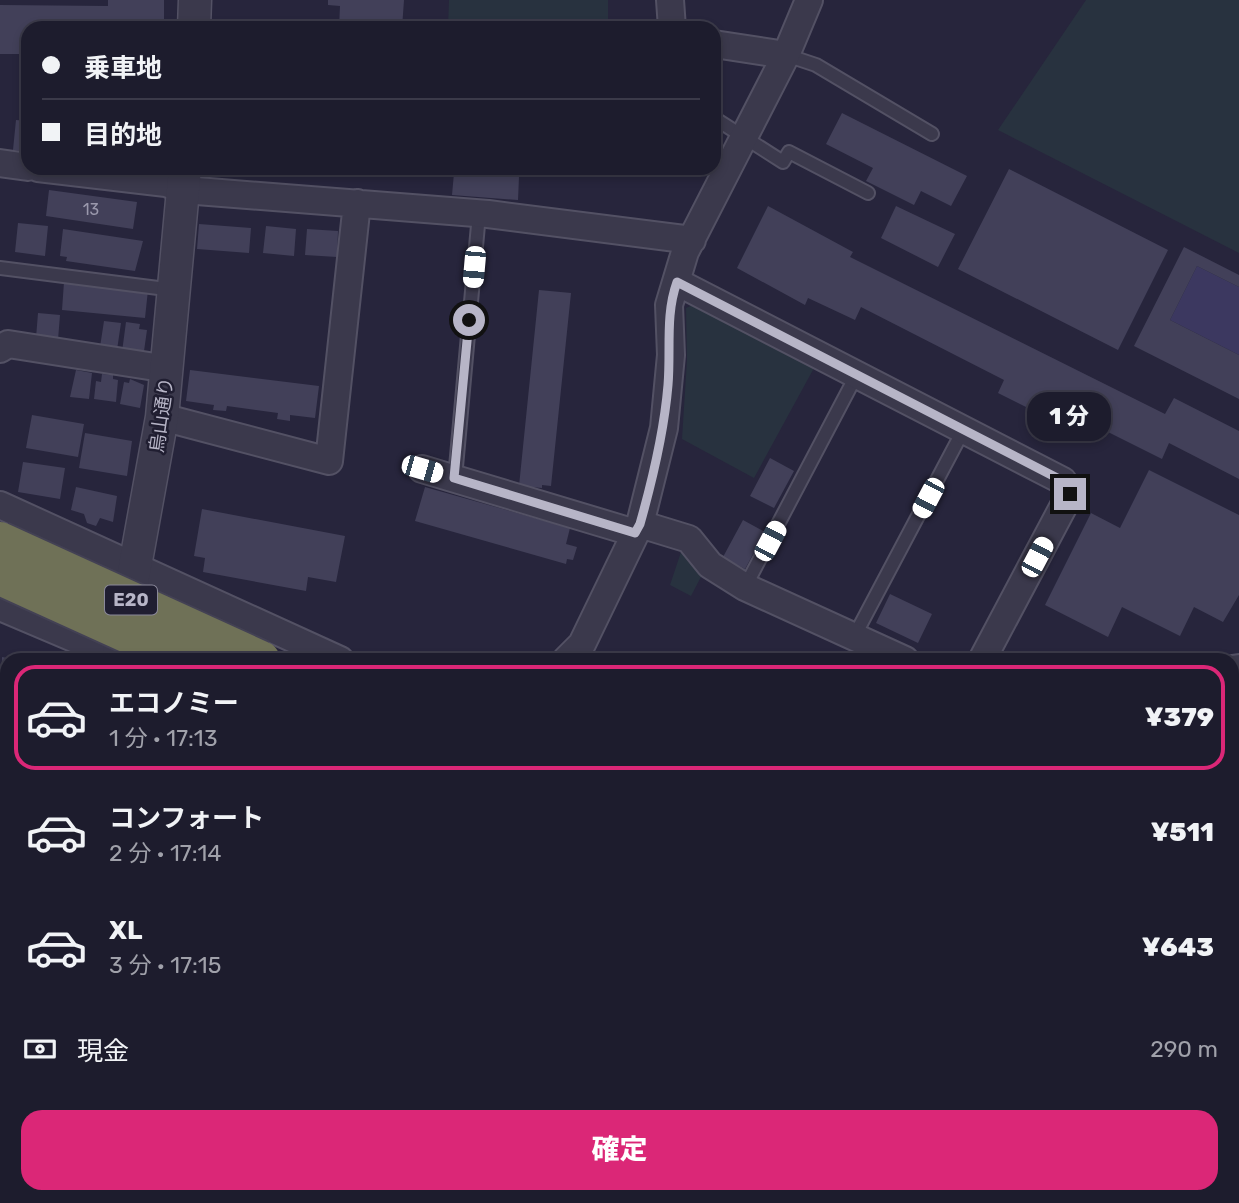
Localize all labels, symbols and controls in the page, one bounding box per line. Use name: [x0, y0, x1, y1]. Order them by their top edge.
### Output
text: 乗車地: [84, 53, 162, 84]
text: 目的地: [84, 120, 162, 151]
house number: 13: [83, 200, 99, 219]
car: [462, 245, 487, 289]
route start: [453, 304, 485, 336]
street label: 烏山通り: [145, 376, 178, 454]
callout: 1 分: [1028, 392, 1112, 442]
text: 1 分: [1049, 402, 1089, 430]
car: [399, 453, 446, 485]
car: [909, 475, 948, 521]
route end: [1054, 478, 1086, 510]
car: [751, 518, 790, 564]
car: [1018, 534, 1057, 580]
road number: E20: [105, 586, 157, 614]
icon: car: [25, 686, 88, 749]
text: エコノミー: [109, 688, 239, 719]
text: ¥379: [1145, 702, 1214, 733]
text: 1 分 · 17:13: [109, 724, 218, 752]
icon: car: [25, 801, 88, 864]
text: コンフォート: [109, 803, 264, 834]
text: ¥511: [1151, 817, 1214, 848]
text: 2 分 · 17:14: [109, 839, 222, 867]
text: XL: [109, 915, 142, 946]
icon: car: [25, 916, 88, 979]
text: ¥643: [1142, 932, 1214, 963]
text: 3 分 · 17:15: [109, 951, 221, 979]
icon: cash: [21, 1030, 59, 1068]
text: 290 m: [1150, 1035, 1218, 1063]
text: 現金: [77, 1036, 129, 1067]
button: 確定: [21, 1110, 1218, 1190]

